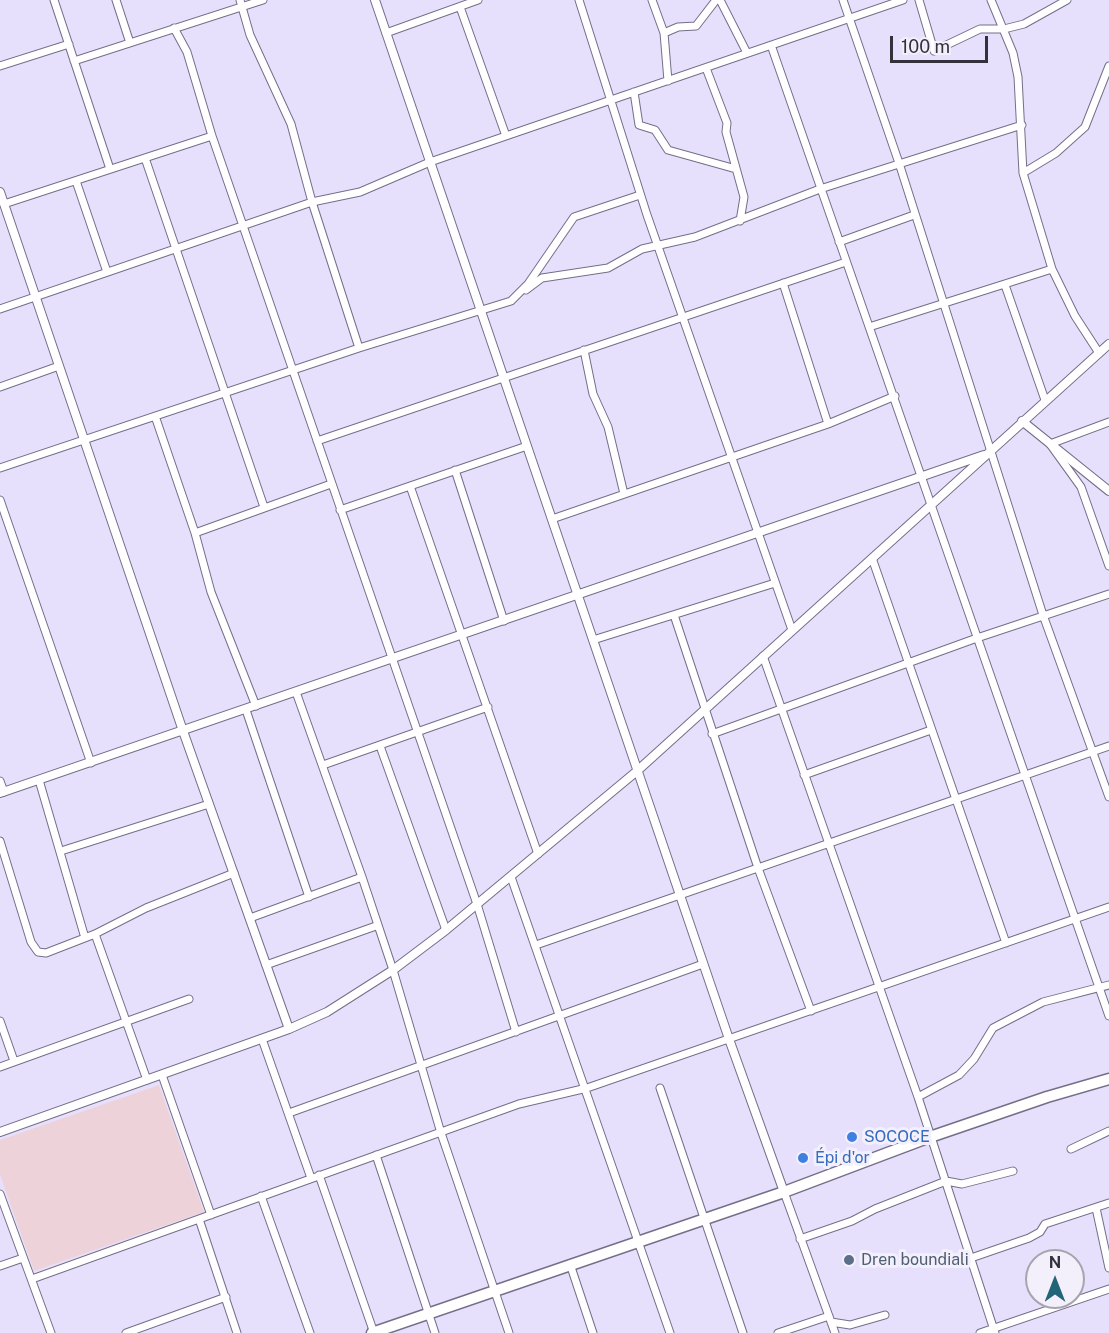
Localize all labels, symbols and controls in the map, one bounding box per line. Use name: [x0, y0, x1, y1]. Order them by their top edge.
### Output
scale bar: [893, 24, 990, 62]
text: 100 m: [901, 36, 950, 57]
place label: SOCOCE: [864, 1127, 930, 1147]
marker: SOCOCE: [845, 1130, 859, 1144]
place label: Épi d'or: [815, 1148, 870, 1168]
marker: Épi d'or: [796, 1151, 810, 1165]
north arrow: [1025, 1249, 1085, 1309]
place label: Dren boundiali: [861, 1250, 969, 1270]
marker: Dren boundiali: [842, 1253, 856, 1267]
text: N: [1049, 1253, 1061, 1272]

